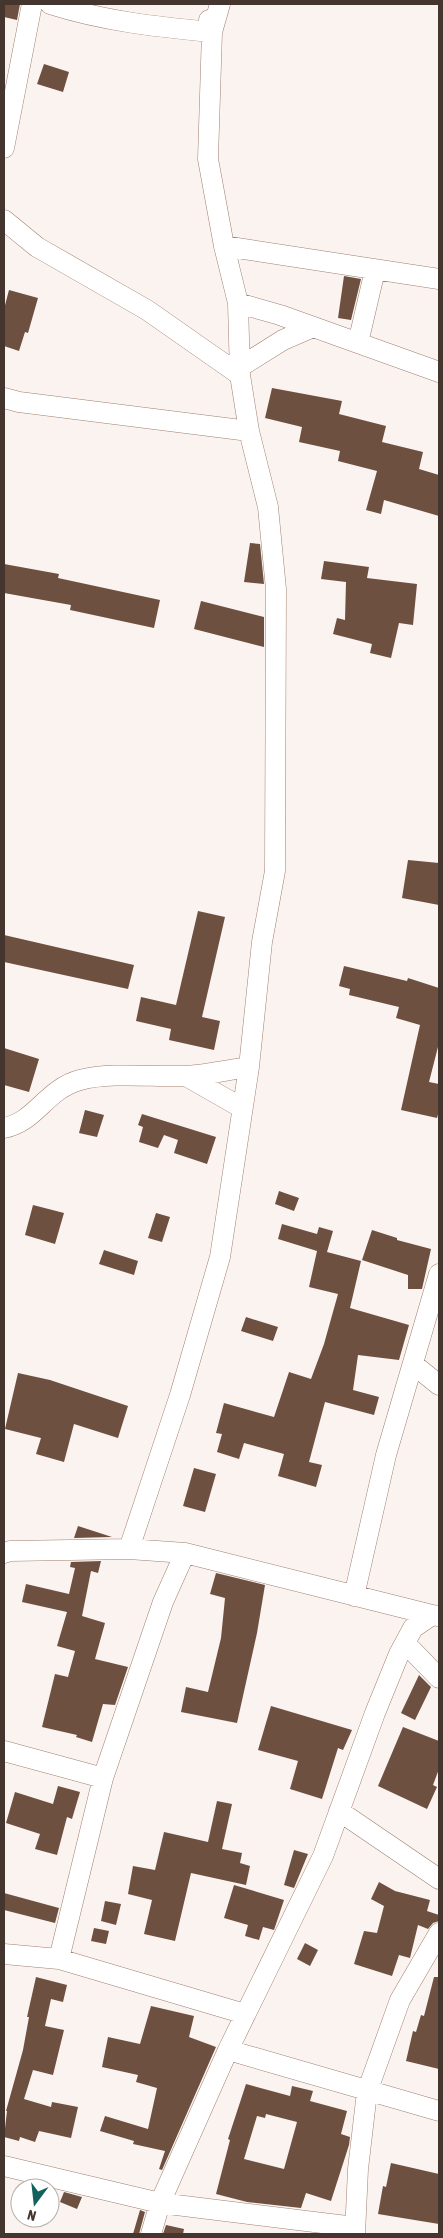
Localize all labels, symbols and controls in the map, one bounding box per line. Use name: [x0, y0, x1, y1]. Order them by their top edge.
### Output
north arrow: [10, 2178, 60, 2228]
text: N: [26, 2207, 38, 2224]

